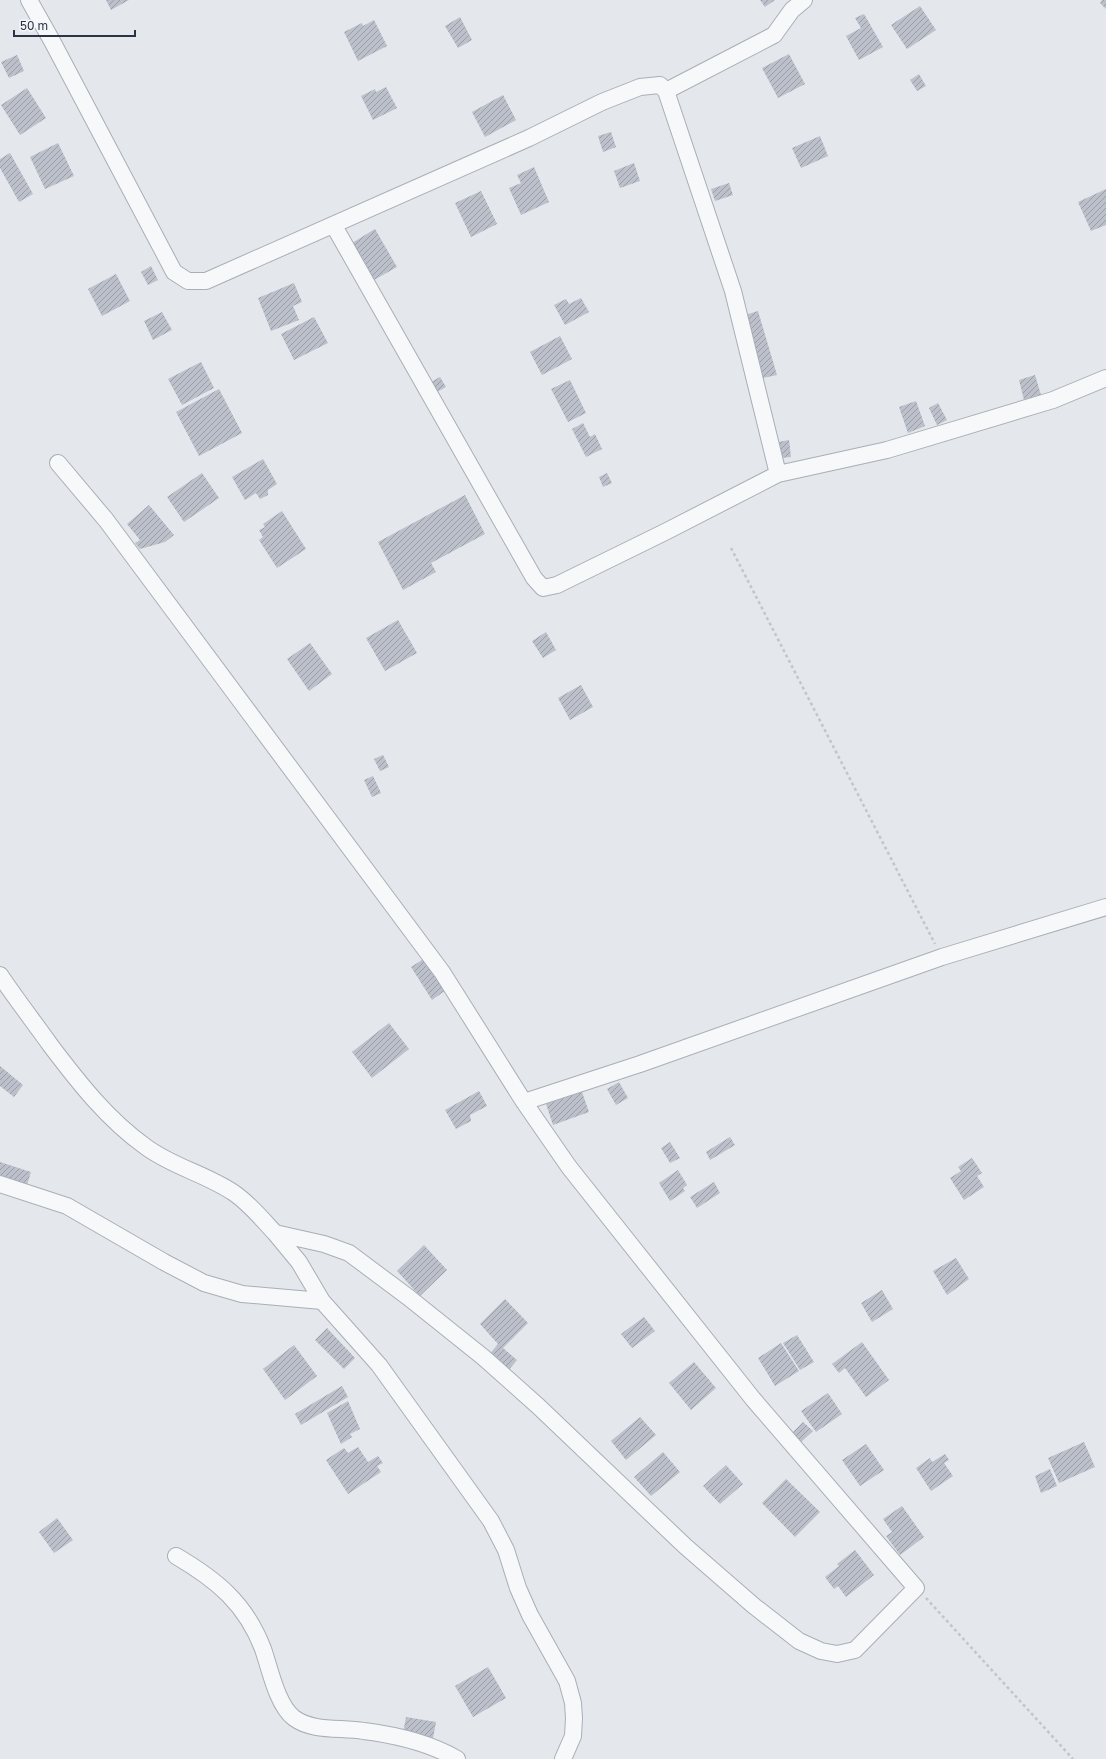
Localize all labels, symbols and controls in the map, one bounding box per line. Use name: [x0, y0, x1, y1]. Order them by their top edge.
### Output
scale bar: [14, 12, 135, 38]
text: 50 m: [20, 18, 48, 33]

